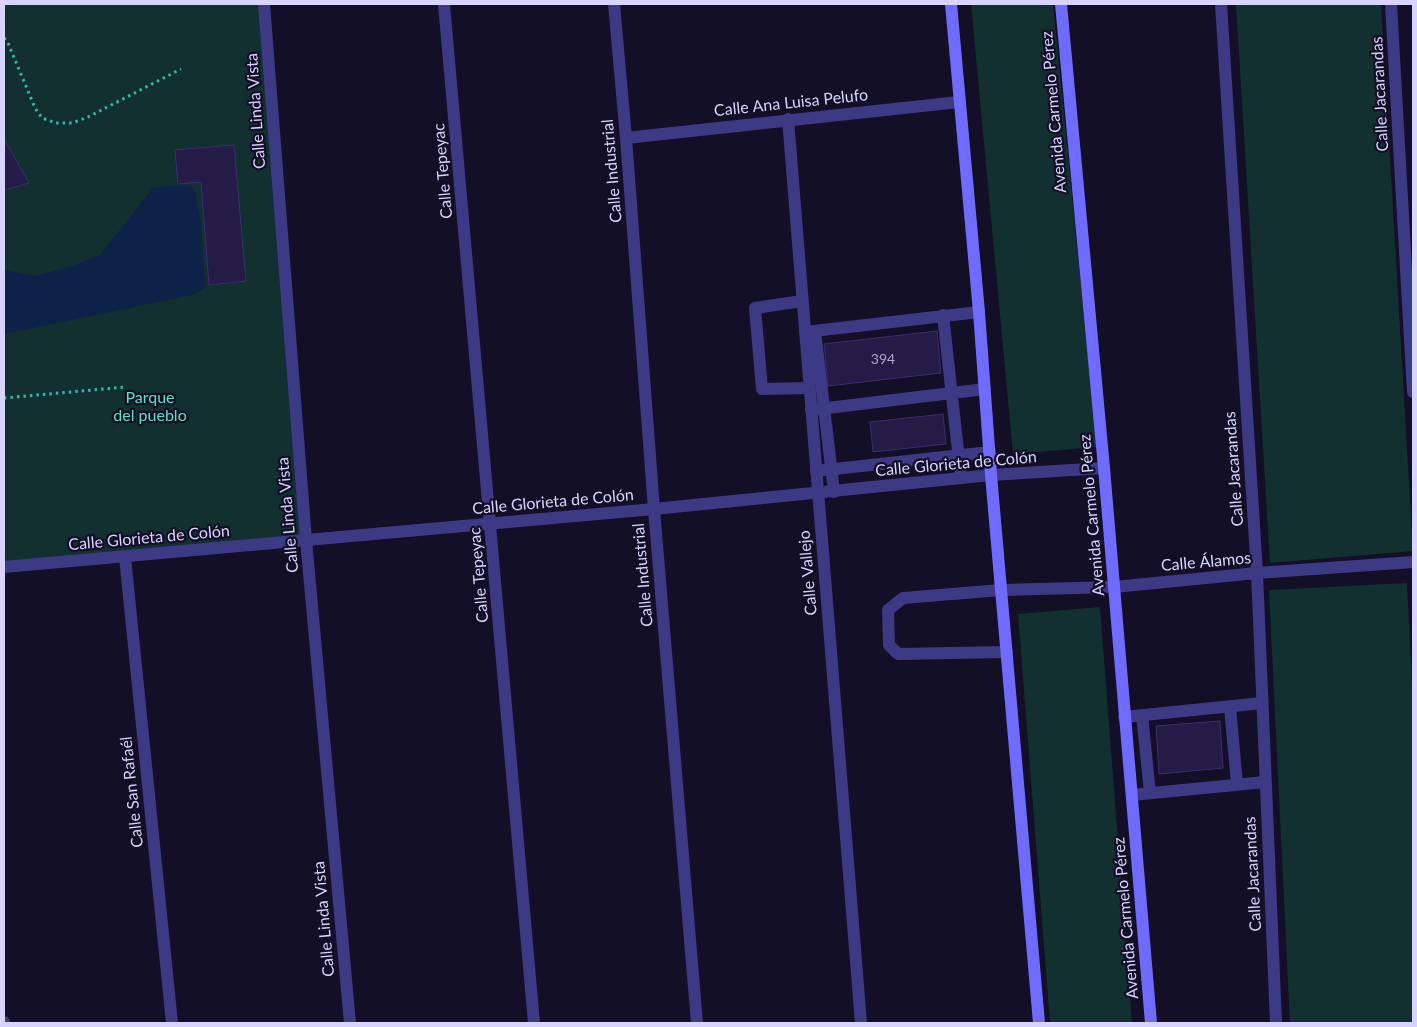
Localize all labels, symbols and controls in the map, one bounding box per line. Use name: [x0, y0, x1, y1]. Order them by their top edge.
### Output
street label: Avenida Carmelo Pérez: [1037, 30, 1071, 194]
street label: Calle Jacarandas: [1367, 36, 1393, 152]
street label: Calle Linda Vista: [242, 52, 270, 170]
street label: Calle Ana Luisa Pelufo: [713, 85, 869, 121]
street label: Calle Industrial: [598, 118, 626, 224]
street label: Calle Tepeyac: [429, 123, 457, 219]
house number: 394: [871, 351, 895, 367]
park label: Parque del pueblo: [113, 388, 187, 426]
street label: Calle Jacarandas: [1220, 411, 1248, 527]
street label: Avenida Carmelo Pérez: [1075, 433, 1109, 597]
street label: Calle Glorieta de Colón: [875, 447, 1037, 481]
street label: Calle Linda Vista: [273, 456, 303, 574]
street label: Calle Glorieta de Colón: [472, 485, 634, 519]
street label: Calle Glorieta de Colón: [68, 521, 230, 555]
street label: Calle Industrial: [629, 522, 657, 628]
street label: Calle Tepeyac: [465, 527, 493, 623]
street label: Calle Vallejo: [795, 530, 821, 616]
street label: Calle Álamos: [1160, 548, 1252, 576]
street label: Calle San Rafaél: [117, 735, 147, 849]
street label: Calle Jacarandas: [1240, 816, 1266, 932]
street label: Avenida Carmelo Pérez: [1109, 836, 1143, 1000]
street label: Calle Linda Vista: [309, 860, 339, 978]

